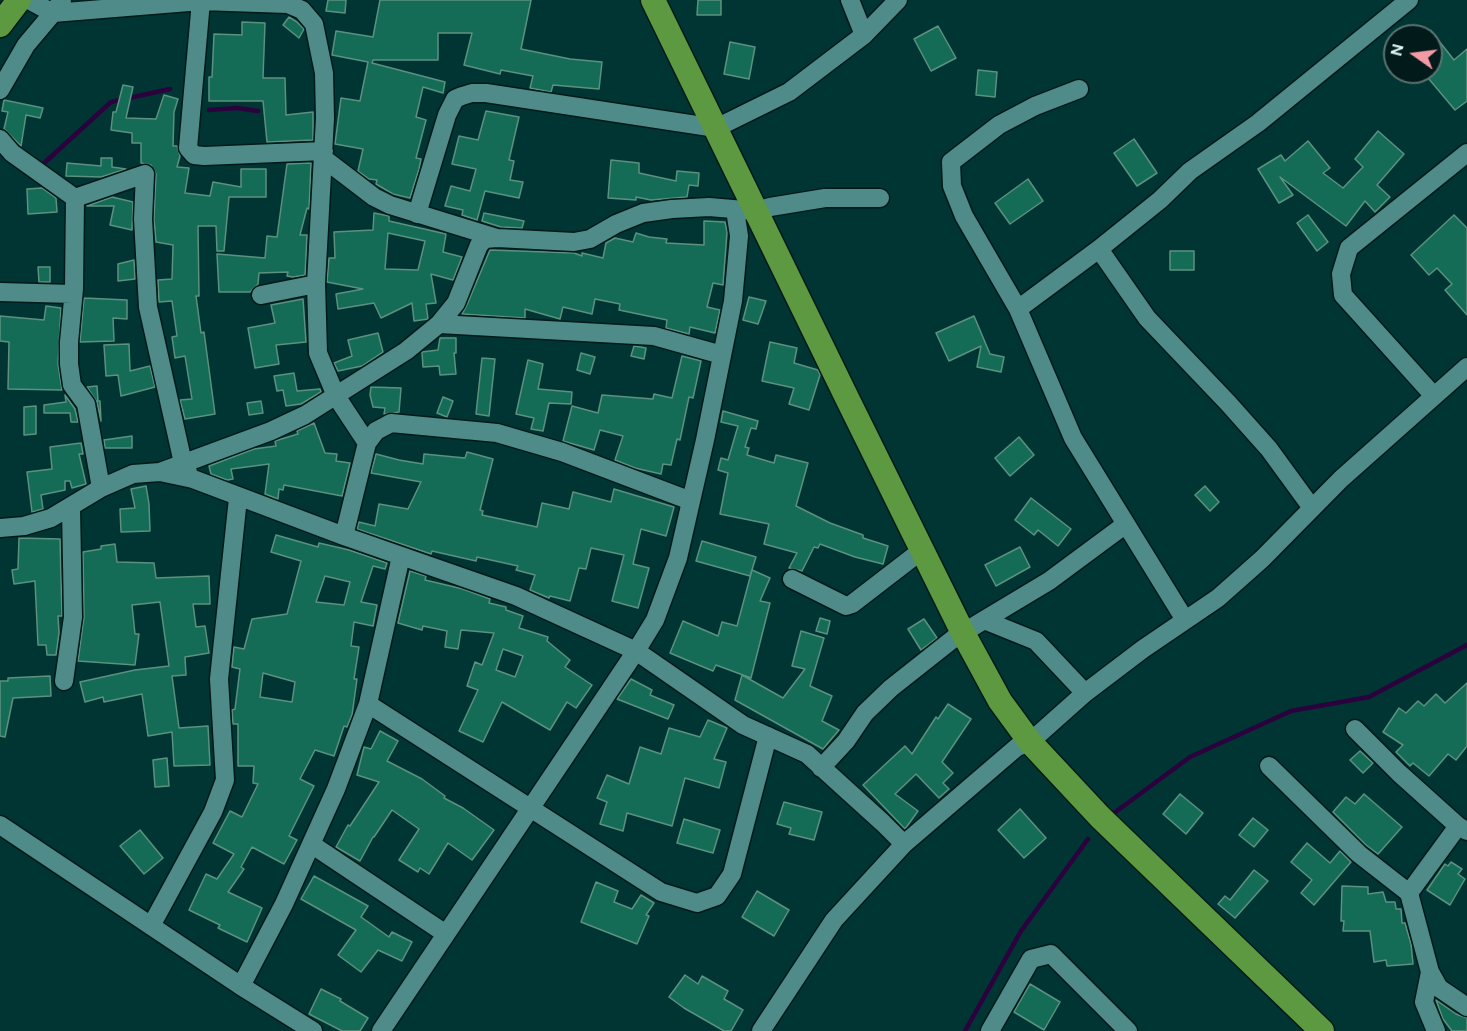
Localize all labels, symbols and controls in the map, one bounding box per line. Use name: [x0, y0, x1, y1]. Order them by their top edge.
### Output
north arrow: [1383, 24, 1443, 84]
text: N: [1385, 42, 1409, 58]

